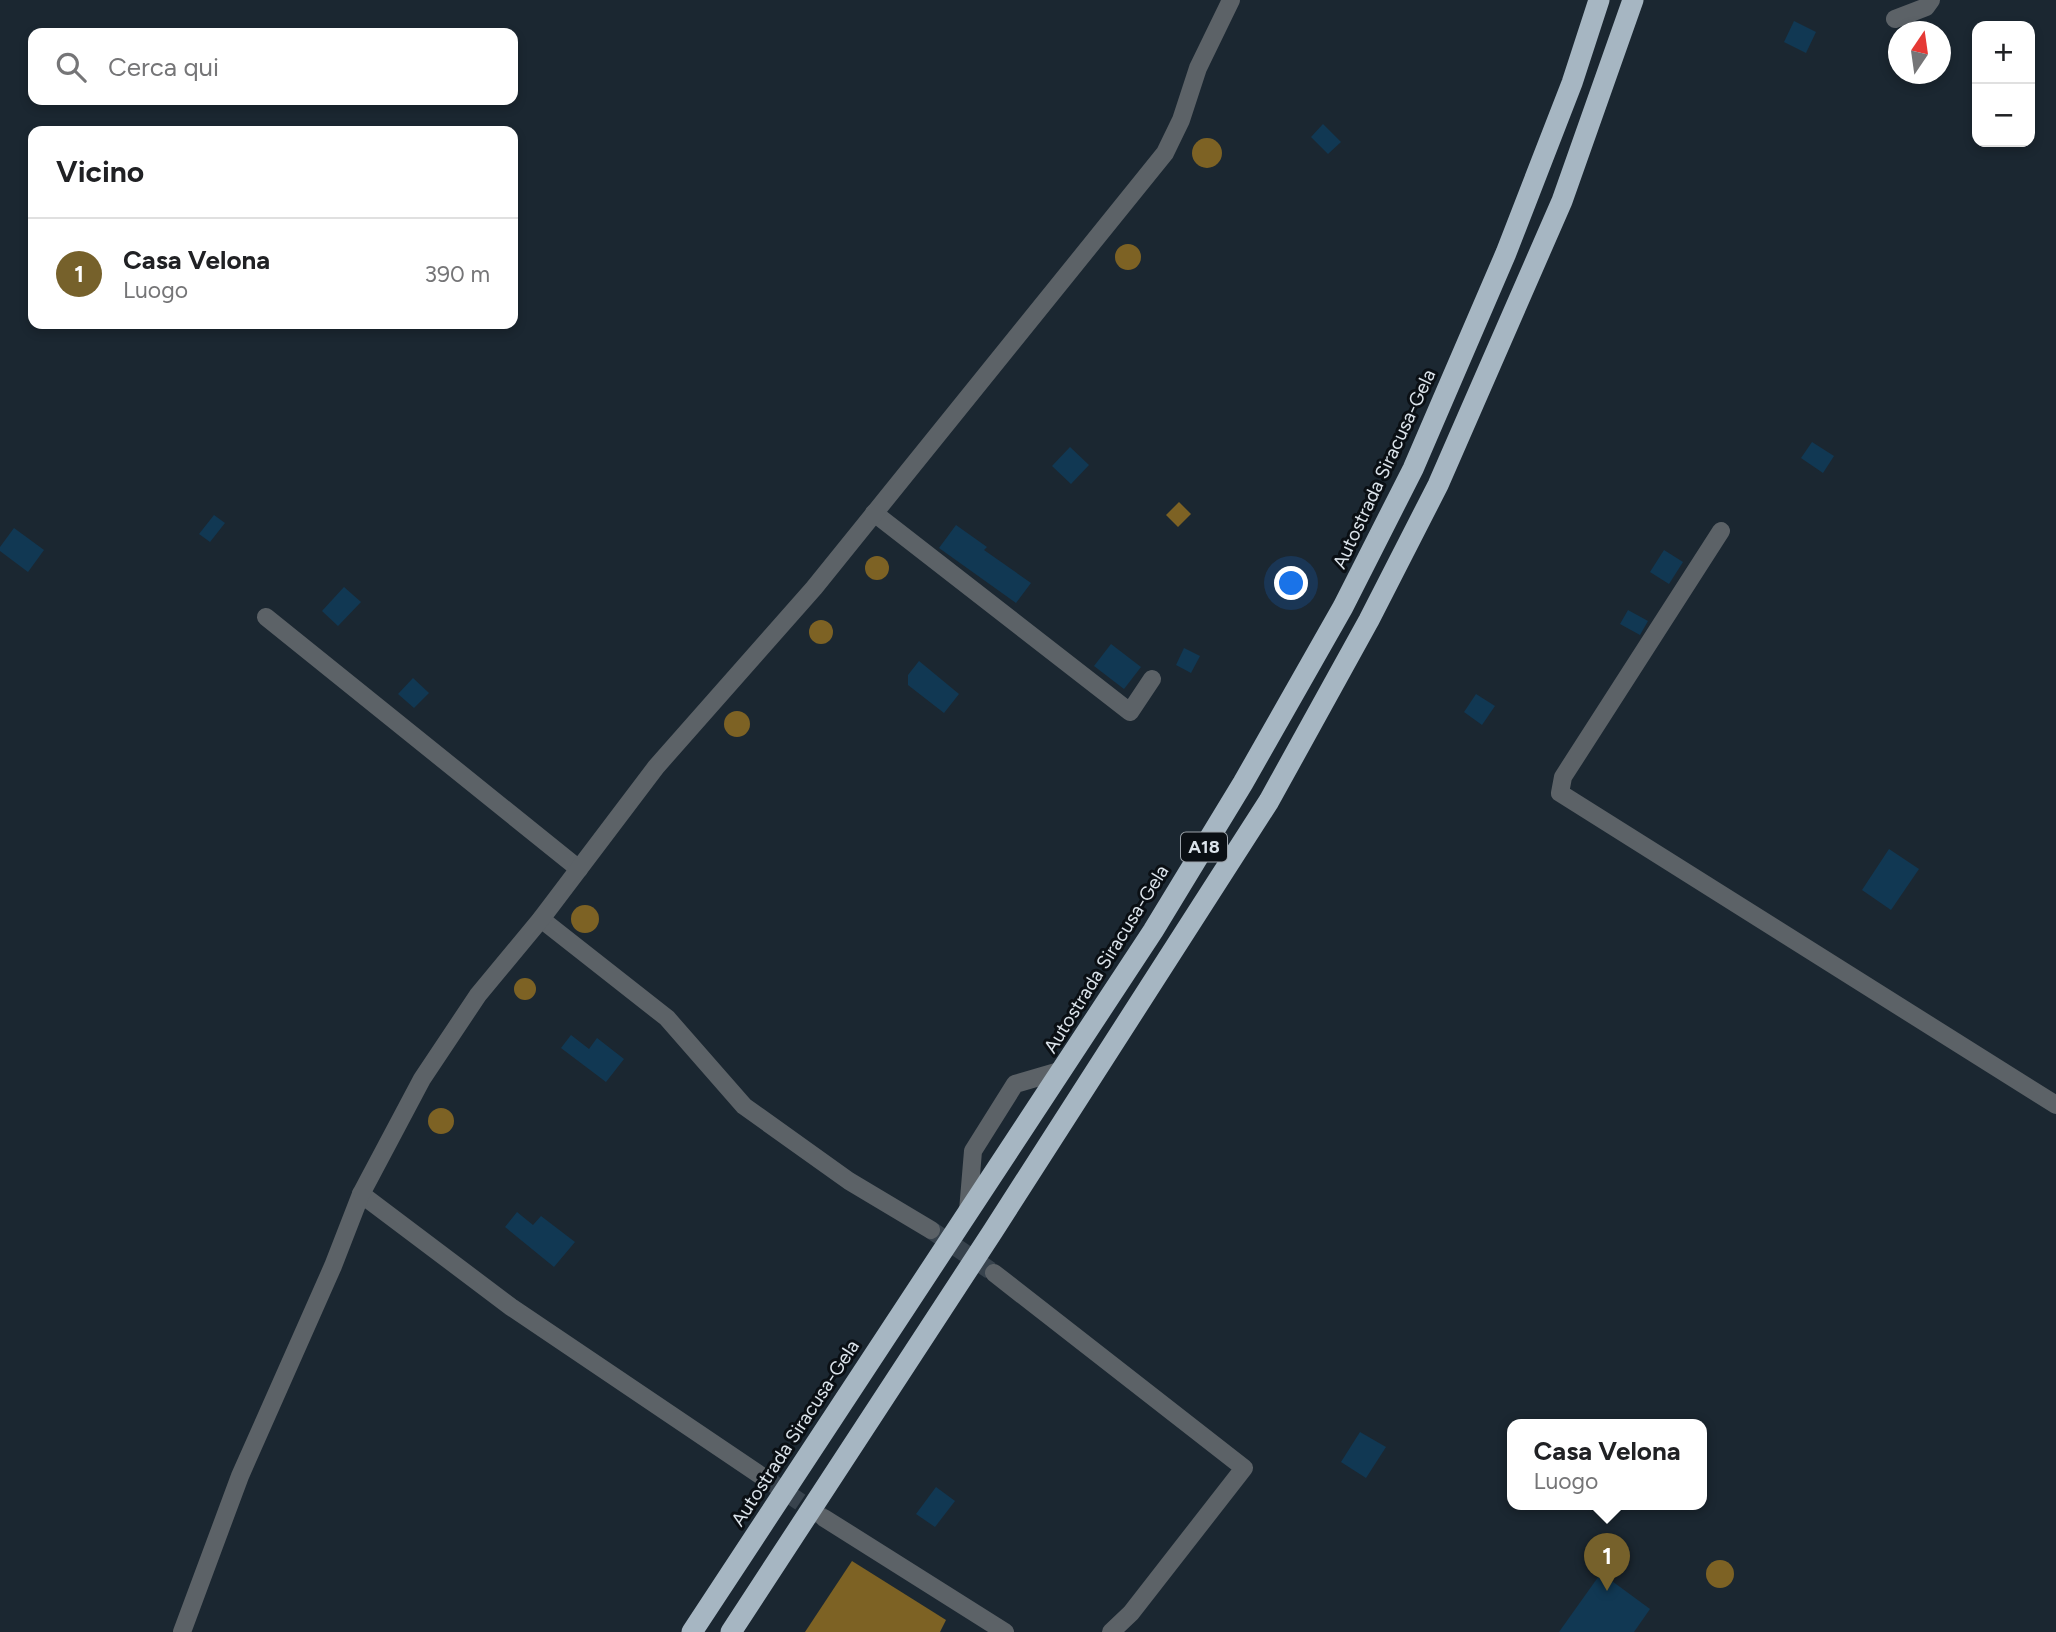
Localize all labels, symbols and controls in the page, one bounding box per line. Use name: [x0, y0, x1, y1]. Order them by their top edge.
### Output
north arrow: [1888, 21, 1951, 84]
map controls: [1972, 21, 2035, 147]
button: +: [1972, 21, 2035, 84]
search box: [28, 28, 518, 105]
icon: search: [52, 48, 90, 86]
text: Cerca qui: [108, 51, 219, 83]
button: −: [1972, 84, 2035, 147]
text: Vicino: [56, 153, 144, 190]
text: Casa Velona: [123, 244, 270, 276]
text: 1: [74, 260, 84, 288]
text: 390 m: [424, 260, 490, 288]
text: Luogo: [123, 276, 188, 304]
street label: Autostrada Siracusa-Gela: [1328, 366, 1440, 572]
your location: [1274, 566, 1308, 600]
road number: A18: [1181, 832, 1227, 862]
street label: Autostrada Siracusa-Gela: [1039, 861, 1173, 1057]
street label: Autostrada Siracusa-Gela: [726, 1336, 864, 1530]
popup: [1507, 1419, 1707, 1510]
text: Casa Velona: [1533, 1435, 1681, 1467]
text: Luogo: [1533, 1467, 1598, 1495]
pin: 1: [1584, 1533, 1630, 1591]

